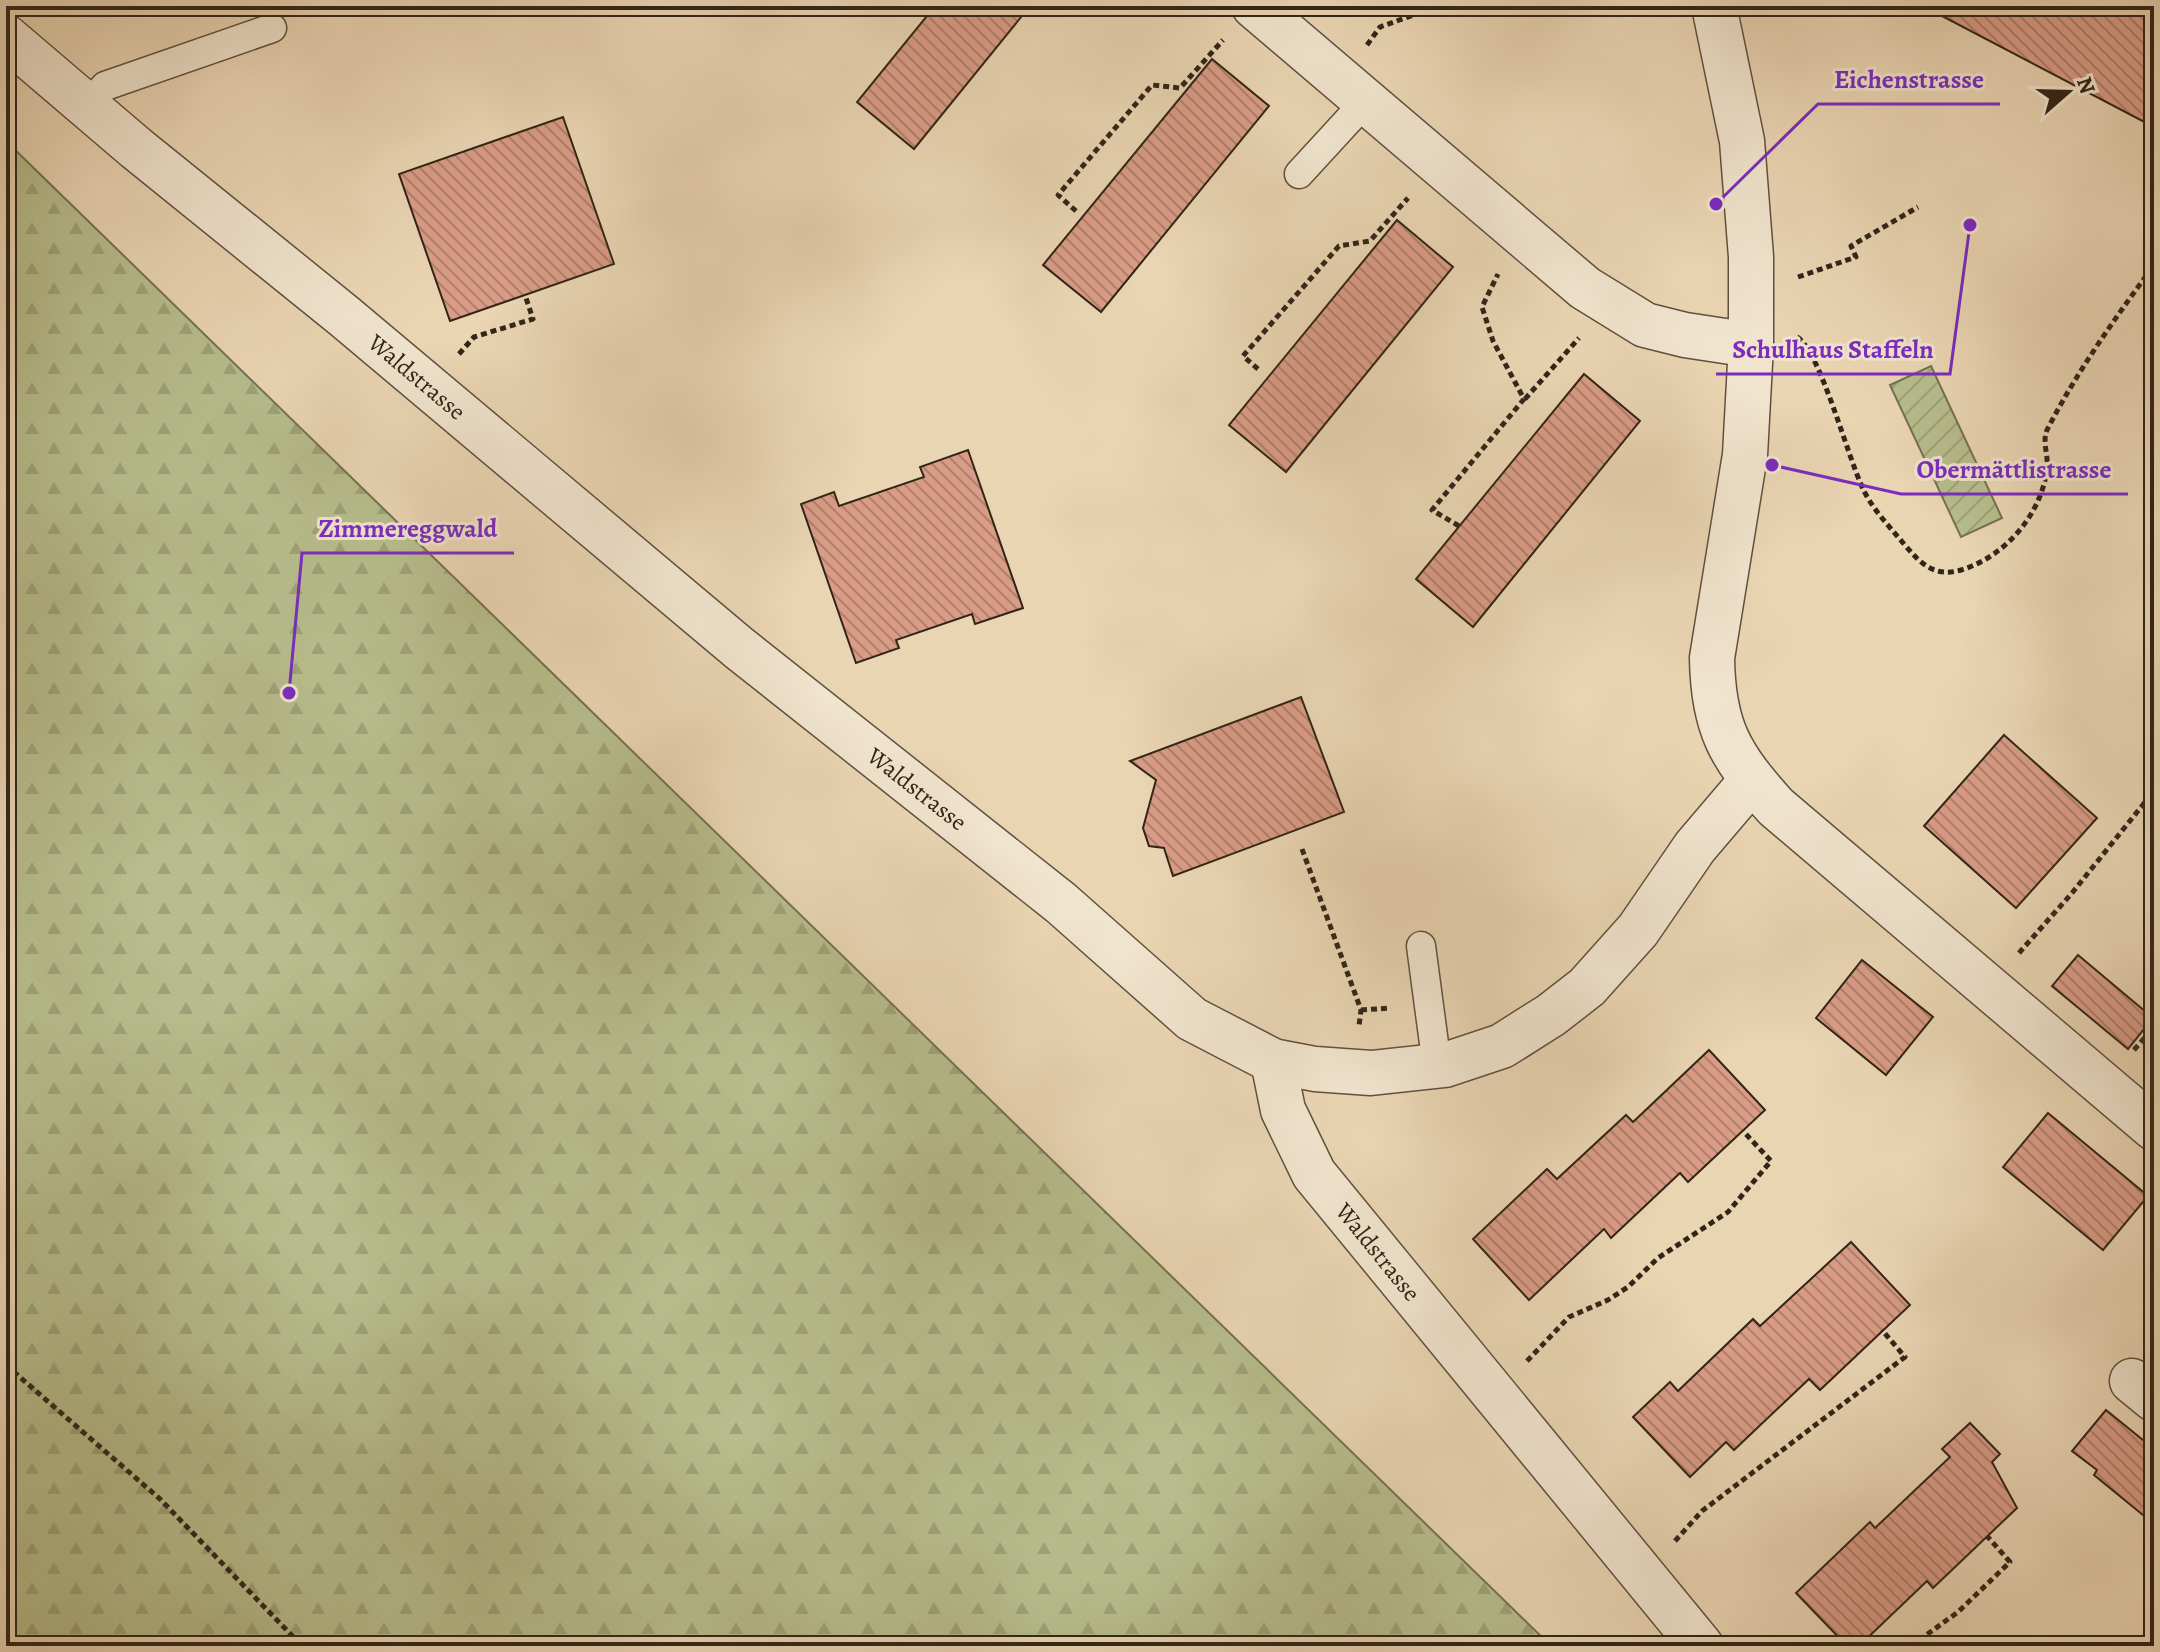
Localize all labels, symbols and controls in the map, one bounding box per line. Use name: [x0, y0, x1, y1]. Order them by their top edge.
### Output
north arrow: [2028, 52, 2108, 132]
callout: Eichenstrasse: [1818, 54, 2000, 104]
text: Eichenstrasse: [1834, 62, 1984, 97]
text: N: [2069, 73, 2103, 98]
callout: Schulhaus Staffeln: [1716, 324, 1950, 374]
street label: Waldstrasse: [361, 326, 473, 427]
text: Schulhaus Staffeln: [1732, 332, 1934, 367]
callout: Obermättlistrasse: [1901, 444, 2128, 494]
text: Obermättlistrasse: [1917, 452, 2111, 487]
callout: Zimmereggwald: [302, 503, 514, 553]
text: Zimmereggwald: [318, 511, 499, 546]
street label: Waldstrasse: [860, 739, 973, 838]
street label: Waldstrasse: [1328, 1195, 1428, 1308]

